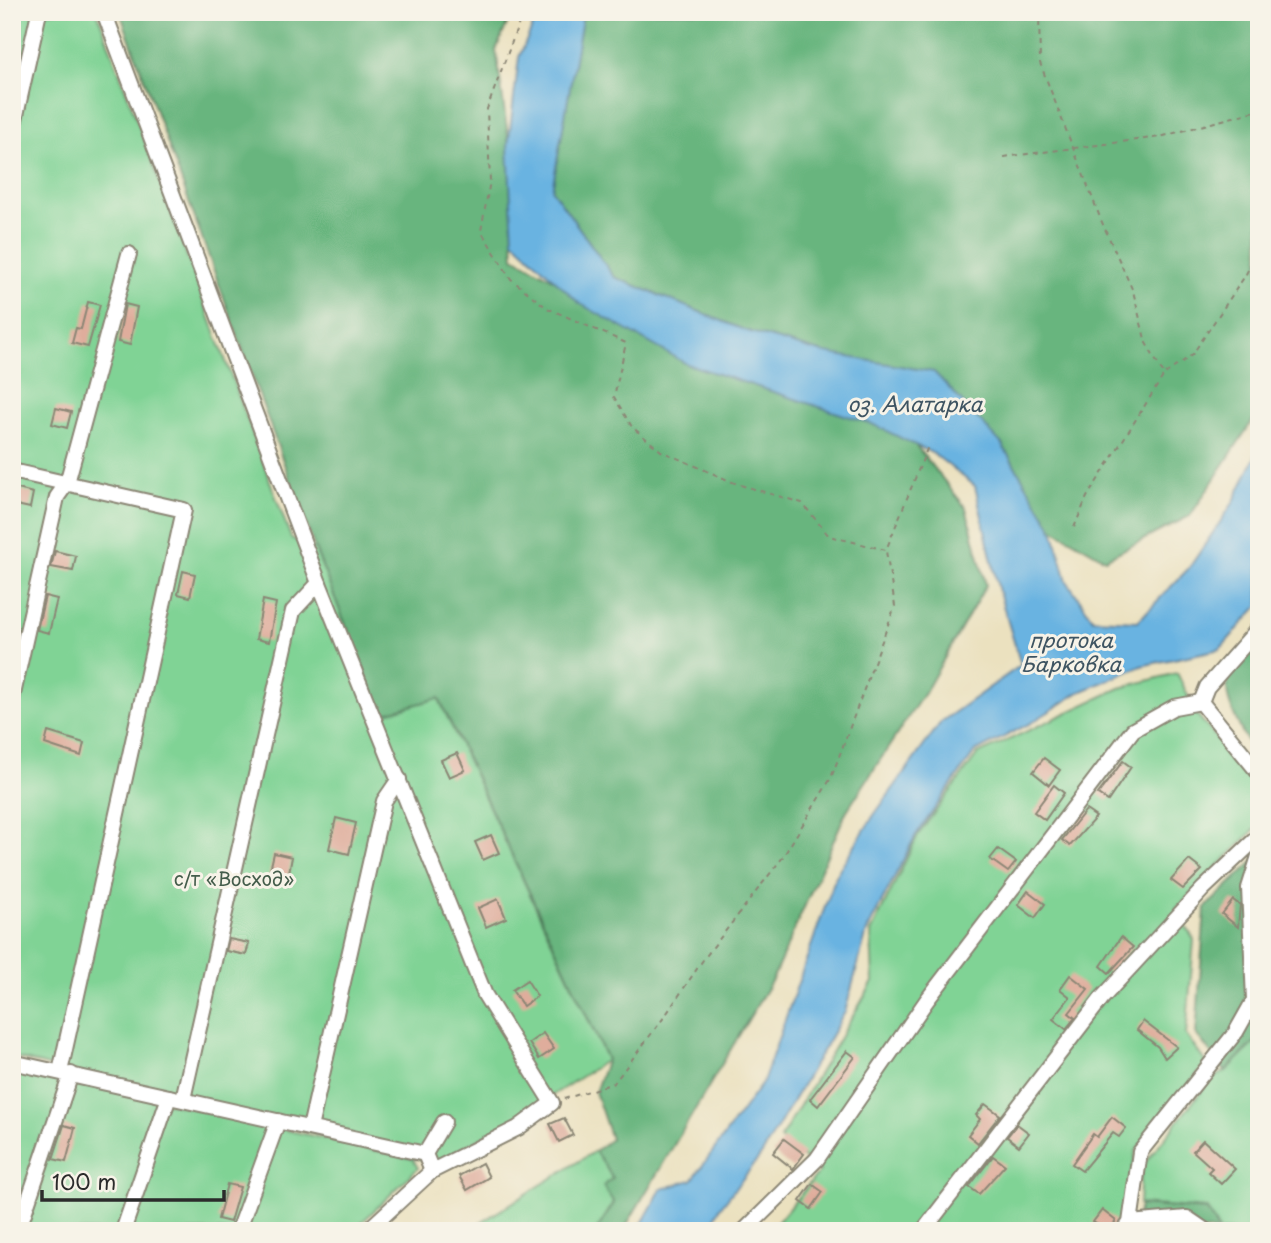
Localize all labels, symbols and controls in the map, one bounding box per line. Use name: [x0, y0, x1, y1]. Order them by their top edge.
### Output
water label: оз. Алатарка: [847, 387, 984, 419]
water label: протока Барковка: [1021, 623, 1122, 679]
park label: с/т «Восход»: [174, 864, 294, 892]
scale bar: [42, 1159, 224, 1203]
text: 100 m: [52, 1165, 116, 1197]

